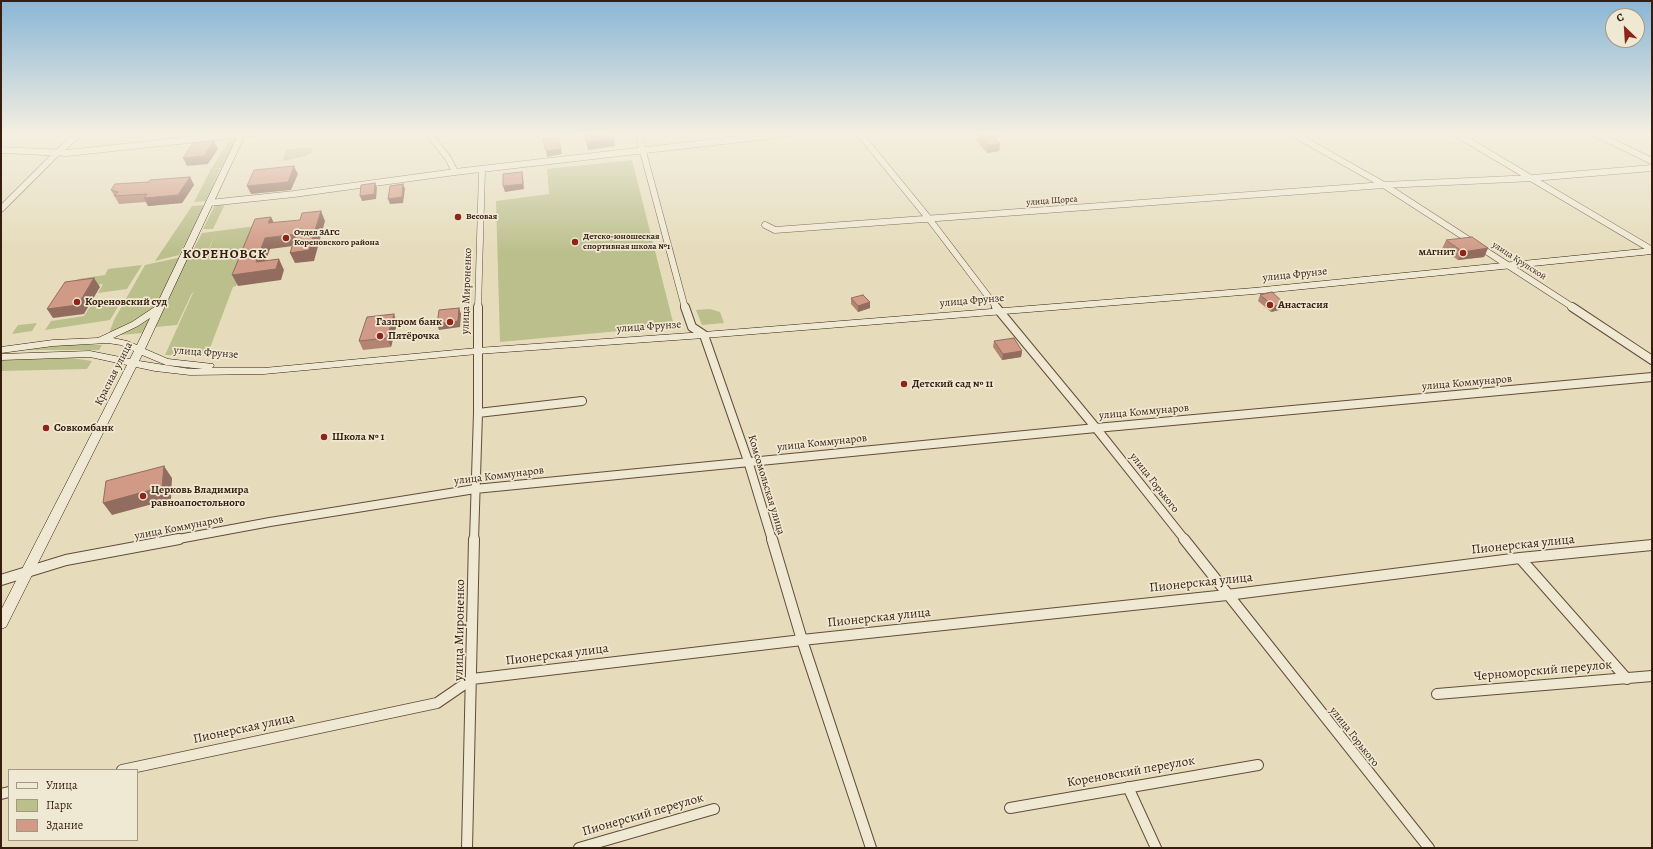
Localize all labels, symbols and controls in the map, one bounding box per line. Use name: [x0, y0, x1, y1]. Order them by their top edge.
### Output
north arrow: [1605, 8, 1645, 48]
text: С: [1614, 9, 1626, 26]
street label: улица Щорса: [1026, 194, 1078, 208]
marker: Весовая: [453, 212, 463, 222]
place label: Весовая: [466, 212, 497, 222]
place label: Отдел ЗАГС Кореновского района: [294, 228, 379, 249]
place label: Детско-юношеская спортивная школа №1: [583, 232, 670, 253]
marker: Отдел ЗАГС Кореновского района: [281, 233, 291, 243]
marker: Детско-юношеская спортивная школа №1: [570, 237, 580, 247]
street label: улица Крупской: [1490, 240, 1548, 282]
district label: КОРЕНОВСК: [183, 247, 267, 263]
street label: улица Мироненко: [459, 248, 475, 334]
place label: МАГНИТ: [1419, 248, 1455, 258]
marker: МАГНИТ: [1458, 248, 1468, 258]
street label: улица Фрунзе: [1262, 265, 1328, 285]
street label: улица Фрунзе: [939, 292, 1005, 310]
place label: Кореновский суд: [85, 295, 167, 309]
marker: Кореновский суд: [72, 297, 82, 307]
place label: Анастасия: [1278, 298, 1328, 312]
marker: Анастасия: [1265, 300, 1275, 310]
place label: Газпром банк: [376, 315, 442, 329]
marker: Газпром банк: [445, 317, 455, 327]
street label: улица Фрунзе: [616, 318, 682, 336]
place label: Пятёрочка: [388, 329, 440, 343]
marker: Пятёрочка: [375, 331, 385, 341]
street label: Красная улица: [92, 340, 136, 408]
street label: улица Фрунзе: [173, 344, 239, 362]
street label: улица Коммунаров: [1421, 372, 1513, 394]
place label: Детский сад № 11: [912, 377, 993, 391]
marker: Детский сад № 11: [899, 379, 909, 389]
street label: улица Коммунаров: [1098, 401, 1190, 423]
place label: Совкомбанк: [54, 421, 114, 435]
marker: Совкомбанк: [41, 423, 51, 433]
place label: Школа № 1: [332, 430, 384, 444]
marker: Школа № 1: [319, 432, 329, 442]
street label: улица Коммунаров: [776, 432, 868, 454]
street label: Комсомольская улица: [745, 433, 787, 537]
street label: улица Горького: [1127, 450, 1181, 516]
street label: улица Коммунаров: [453, 464, 545, 488]
place label: Церковь Владимира равноапостольного: [151, 483, 249, 509]
marker: Церковь Владимира равноапостольного: [138, 491, 148, 501]
street label: улица Коммунаров: [133, 513, 225, 543]
street label: Пионерская улица: [1471, 532, 1575, 558]
street label: Пионерская улица: [1149, 570, 1253, 596]
street label: улица Мироненко: [451, 579, 469, 681]
street label: Пионерская улица: [827, 605, 931, 631]
street label: Пионерская улица: [505, 641, 609, 669]
street label: Черноморский переулок: [1473, 657, 1613, 685]
street label: улица Горького: [1327, 704, 1381, 770]
street label: Пионерская улица: [192, 711, 296, 747]
street label: Кореновский переулок: [1066, 753, 1196, 791]
legend: [8, 769, 138, 841]
text: Улица: [46, 777, 77, 793]
street label: Пионерский переулок: [580, 790, 706, 840]
text: Парк: [46, 797, 72, 813]
text: Здание: [46, 817, 83, 833]

